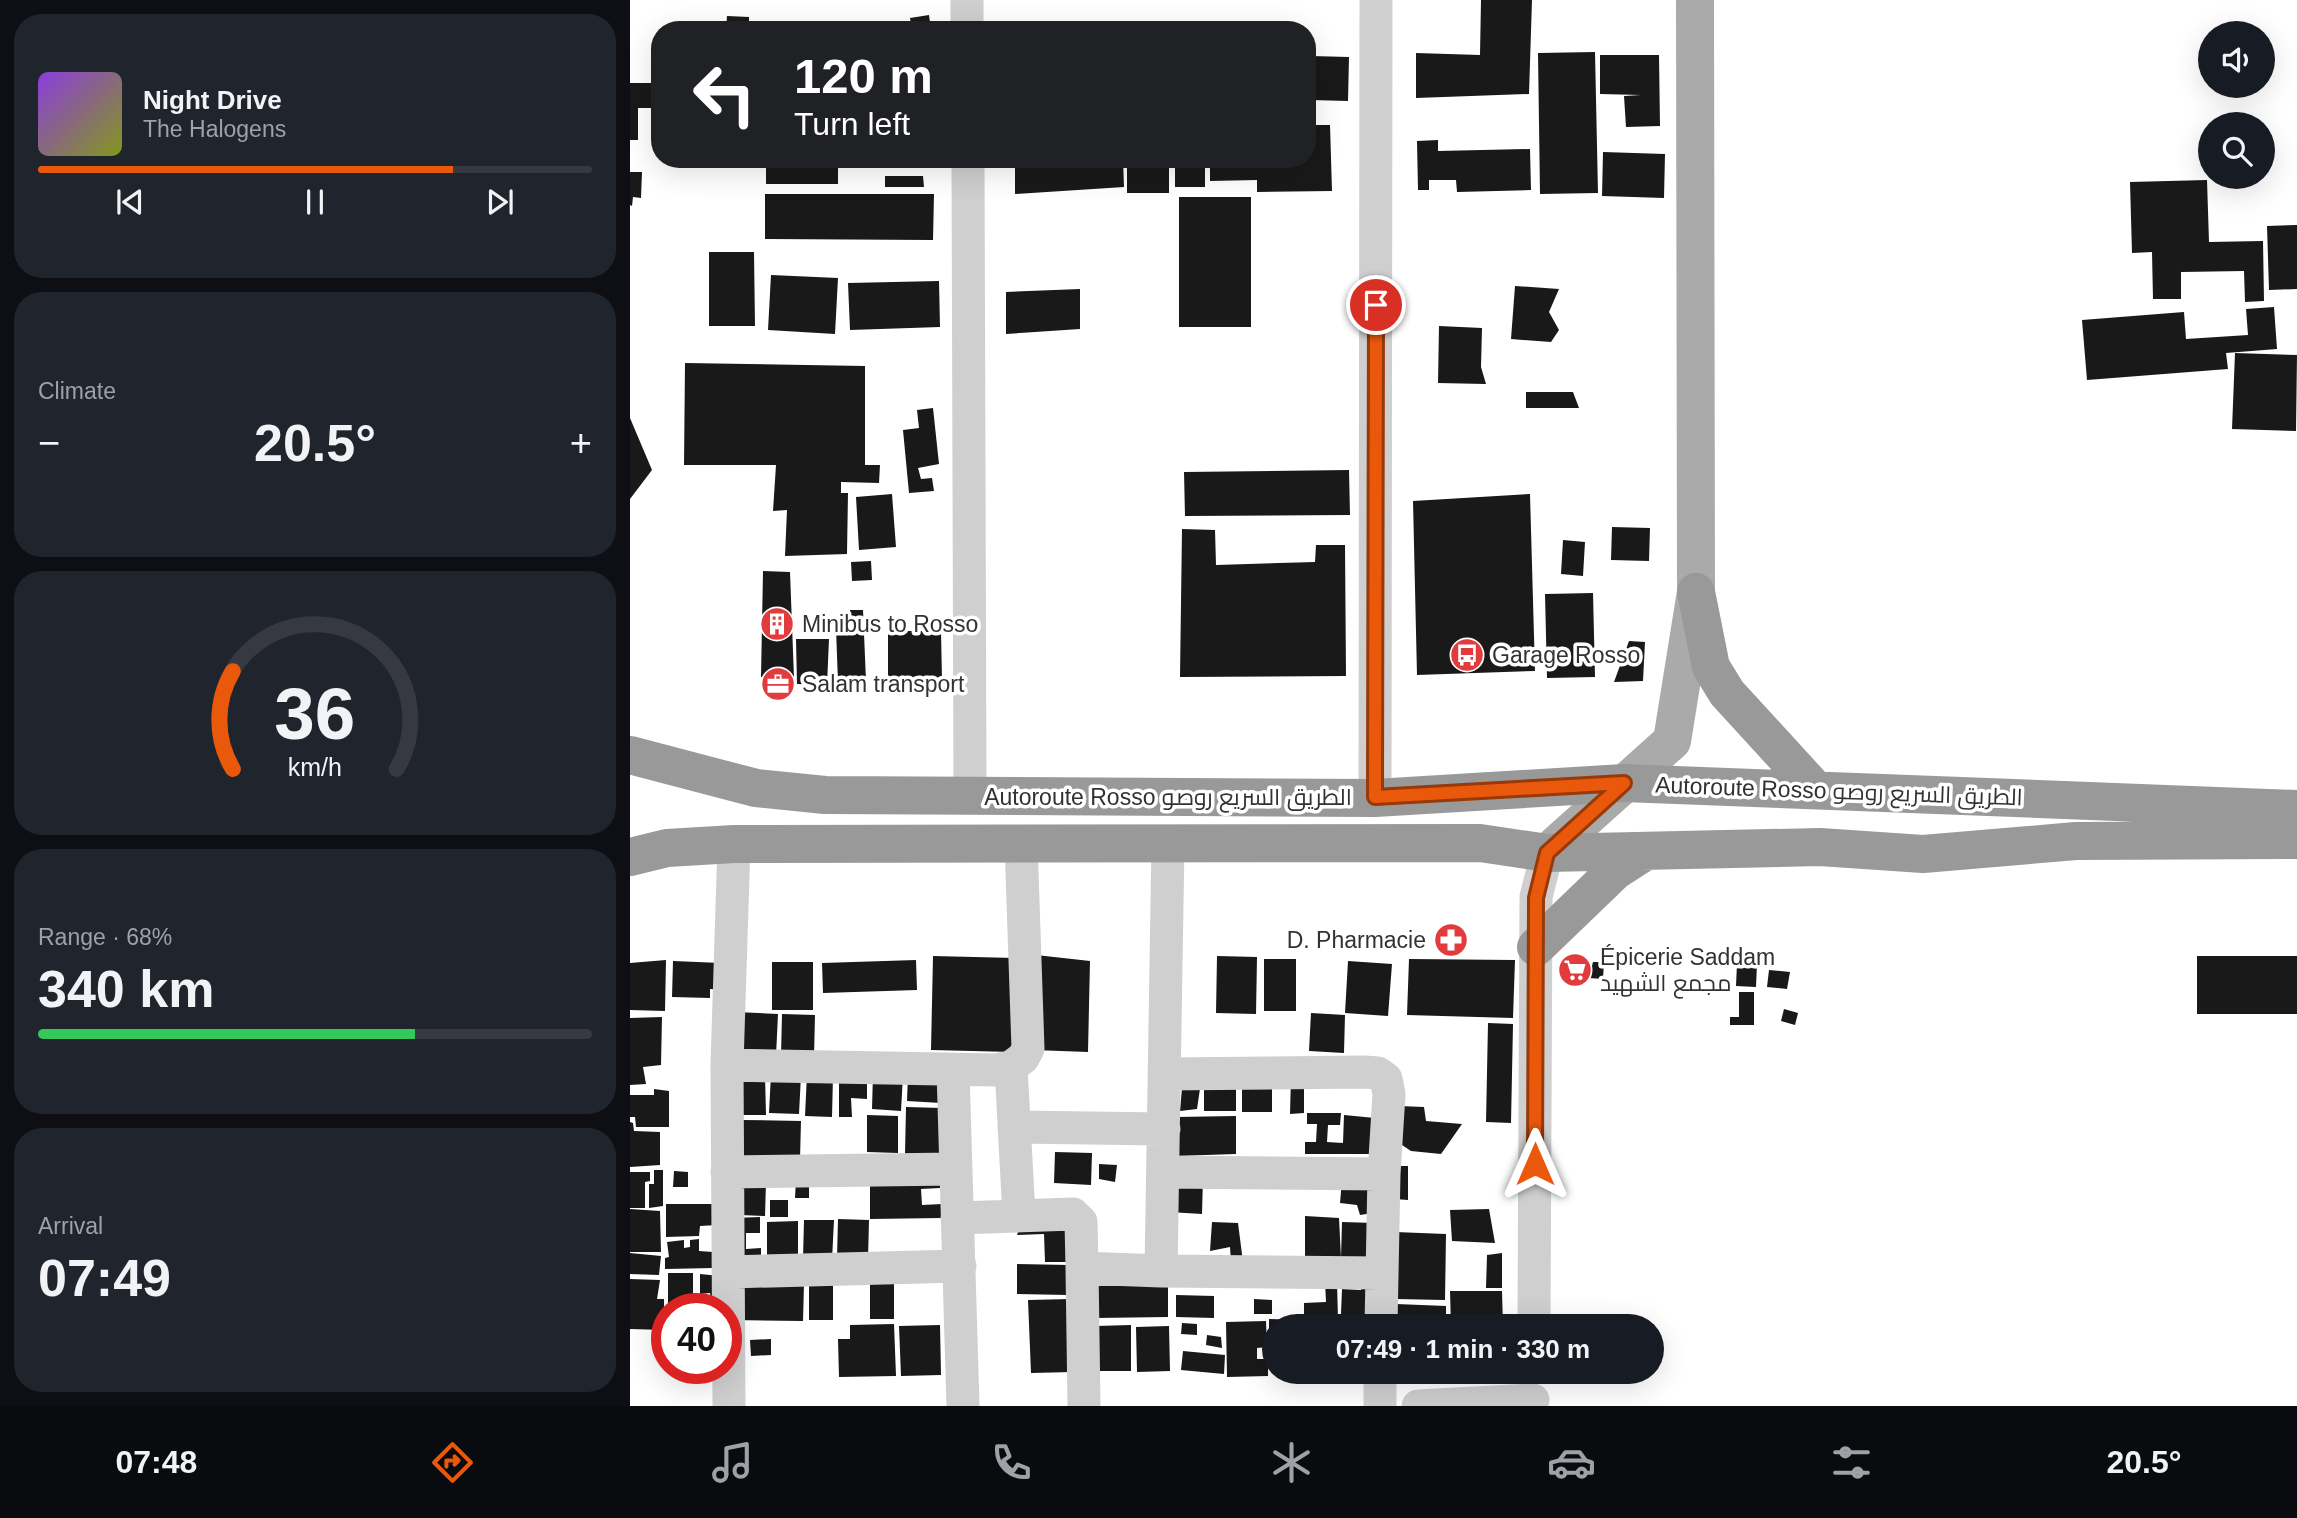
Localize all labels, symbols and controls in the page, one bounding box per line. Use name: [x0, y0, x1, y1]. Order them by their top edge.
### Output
map controls: [2198, 21, 2275, 189]
button: sound: [2198, 21, 2275, 98]
icon: left: [679, 49, 770, 140]
text: 120 m: [794, 49, 933, 103]
text: Night Drive: [143, 85, 282, 115]
text: Turn left: [794, 106, 910, 142]
button: search: [2198, 112, 2275, 189]
text: The Halogens: [143, 116, 286, 142]
icon: previous: [111, 183, 149, 221]
icon: pause: [296, 183, 334, 221]
icon: next: [481, 183, 519, 221]
pin: [1346, 275, 1406, 335]
icon: arrive: [1357, 286, 1395, 324]
text: Climate: [38, 378, 116, 404]
text: 20.5°: [254, 414, 376, 472]
text: −: [38, 422, 60, 464]
text: +: [570, 422, 592, 464]
building icon: Minibus to Rosso: [758, 605, 796, 643]
place label: Minibus to Rosso: [802, 611, 978, 637]
bus stop icon: Garage Rosso: [1448, 636, 1486, 674]
place label: Garage Rosso: [1492, 642, 1640, 668]
office icon: Salam transport: [759, 665, 797, 703]
place label: Salam transport: [802, 671, 965, 697]
text: 36: [275, 673, 355, 754]
text: km/h: [288, 753, 342, 781]
street label: Autoroute Rosso الطريق السريع روصو: [1655, 772, 2023, 813]
street label: Autoroute Rosso الطريق السريع روصو: [984, 784, 1352, 813]
pharmacy icon: D. Pharmacie: [1432, 921, 1470, 959]
text: Range · 68%: [38, 924, 172, 950]
place label: D. Pharmacie: [1287, 927, 1426, 953]
place label: Épicerie Saddam مجمع الشهيد: [1600, 944, 1775, 999]
supermarket icon: Épicerie Saddam مجمع الشهيد: [1556, 951, 1594, 989]
text: 340 km: [38, 960, 214, 1018]
position arrow: [1498, 1127, 1572, 1201]
text: Arrival: [38, 1213, 103, 1239]
text: 07:49: [38, 1249, 171, 1307]
speed limit sign: 40: [651, 1293, 742, 1384]
text: 07:49 · 1 min · 330 m: [1336, 1334, 1590, 1364]
icon: directions: [428, 1438, 477, 1487]
icon: music: [708, 1438, 757, 1487]
icon: phone: [987, 1438, 1036, 1487]
icon: climate: [1267, 1438, 1316, 1487]
icon: car: [1547, 1438, 1596, 1487]
icon: filters: [1827, 1438, 1876, 1487]
text: 07:48: [115, 1444, 197, 1480]
text: 20.5°: [2106, 1444, 2182, 1480]

